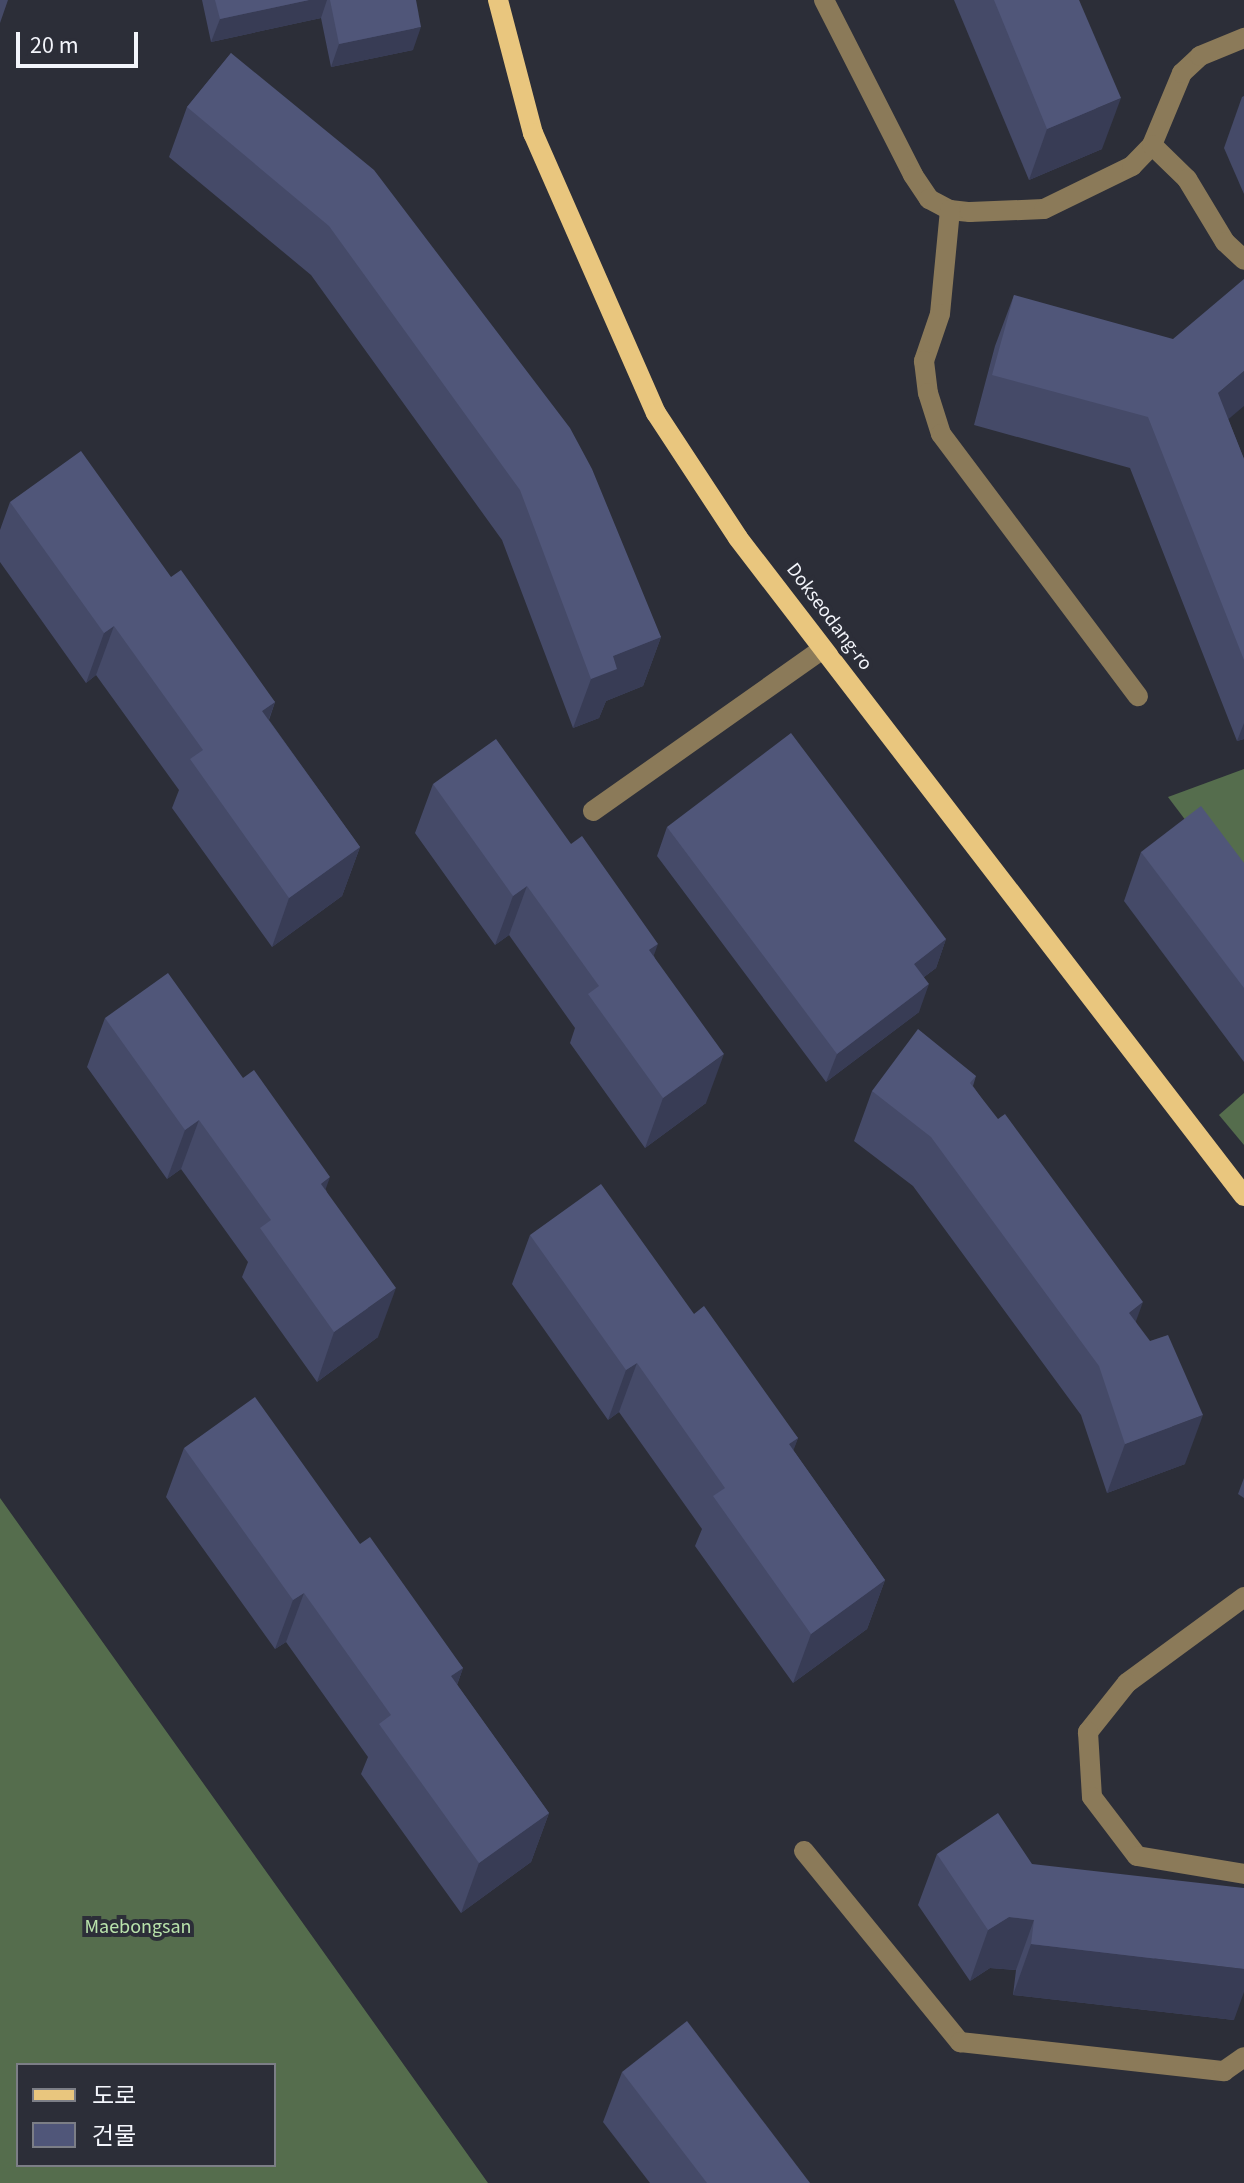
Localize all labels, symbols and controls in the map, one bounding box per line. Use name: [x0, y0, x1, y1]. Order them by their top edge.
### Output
scale bar: [20, 16, 142, 66]
text: 20 m: [30, 28, 79, 63]
street label: Dokseodang-ro: [781, 559, 877, 675]
park label: Maebongsan: [85, 1915, 191, 1939]
legend: [16, 2063, 276, 2167]
text: 도로: [92, 2079, 136, 2114]
text: 건물: [92, 2119, 136, 2154]

